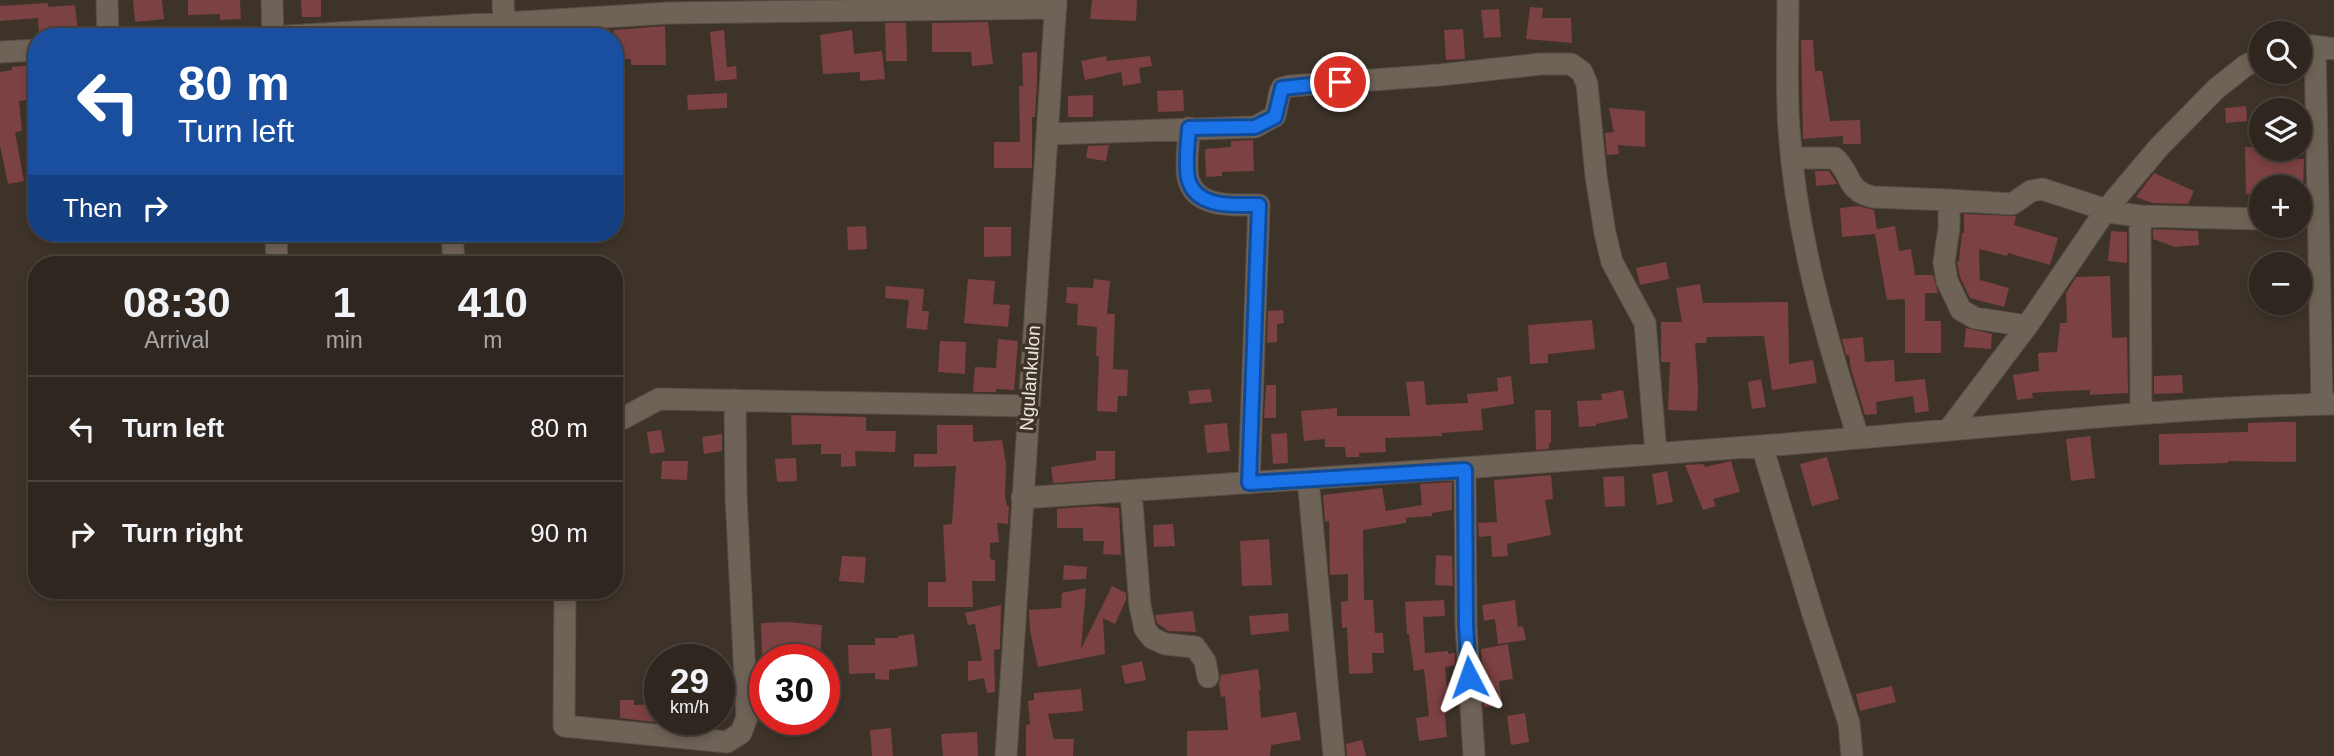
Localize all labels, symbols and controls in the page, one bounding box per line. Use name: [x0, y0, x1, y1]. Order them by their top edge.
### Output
map controls: [2249, 21, 2312, 315]
button: search: [2249, 21, 2312, 84]
pin: [1310, 52, 1370, 112]
icon: left: [63, 56, 154, 147]
text: 80 m: [178, 56, 290, 110]
icon: arrive: [1321, 63, 1359, 101]
button: layers: [2249, 98, 2312, 161]
text: Turn left: [178, 113, 294, 149]
button: +: [2249, 175, 2312, 238]
icon: right: [136, 189, 174, 227]
text: Then: [63, 193, 122, 223]
button: −: [2249, 252, 2312, 315]
text: 08:30: [123, 279, 231, 326]
text: 1: [332, 279, 356, 326]
text: 410: [458, 279, 528, 326]
street label: Ngulankulon: [1016, 325, 1044, 431]
text: Arrival: [144, 327, 209, 353]
text: min: [326, 327, 363, 353]
text: m: [483, 327, 502, 353]
icon: left: [63, 410, 101, 448]
text: Turn left: [122, 413, 224, 443]
text: 80 m: [530, 413, 588, 443]
icon: right: [63, 515, 101, 553]
text: Turn right: [122, 518, 243, 548]
text: 90 m: [530, 518, 588, 548]
position arrow: [1432, 640, 1506, 714]
speed limit sign: 30: [749, 644, 840, 735]
text: 29: [670, 661, 709, 700]
text: km/h: [670, 697, 709, 717]

